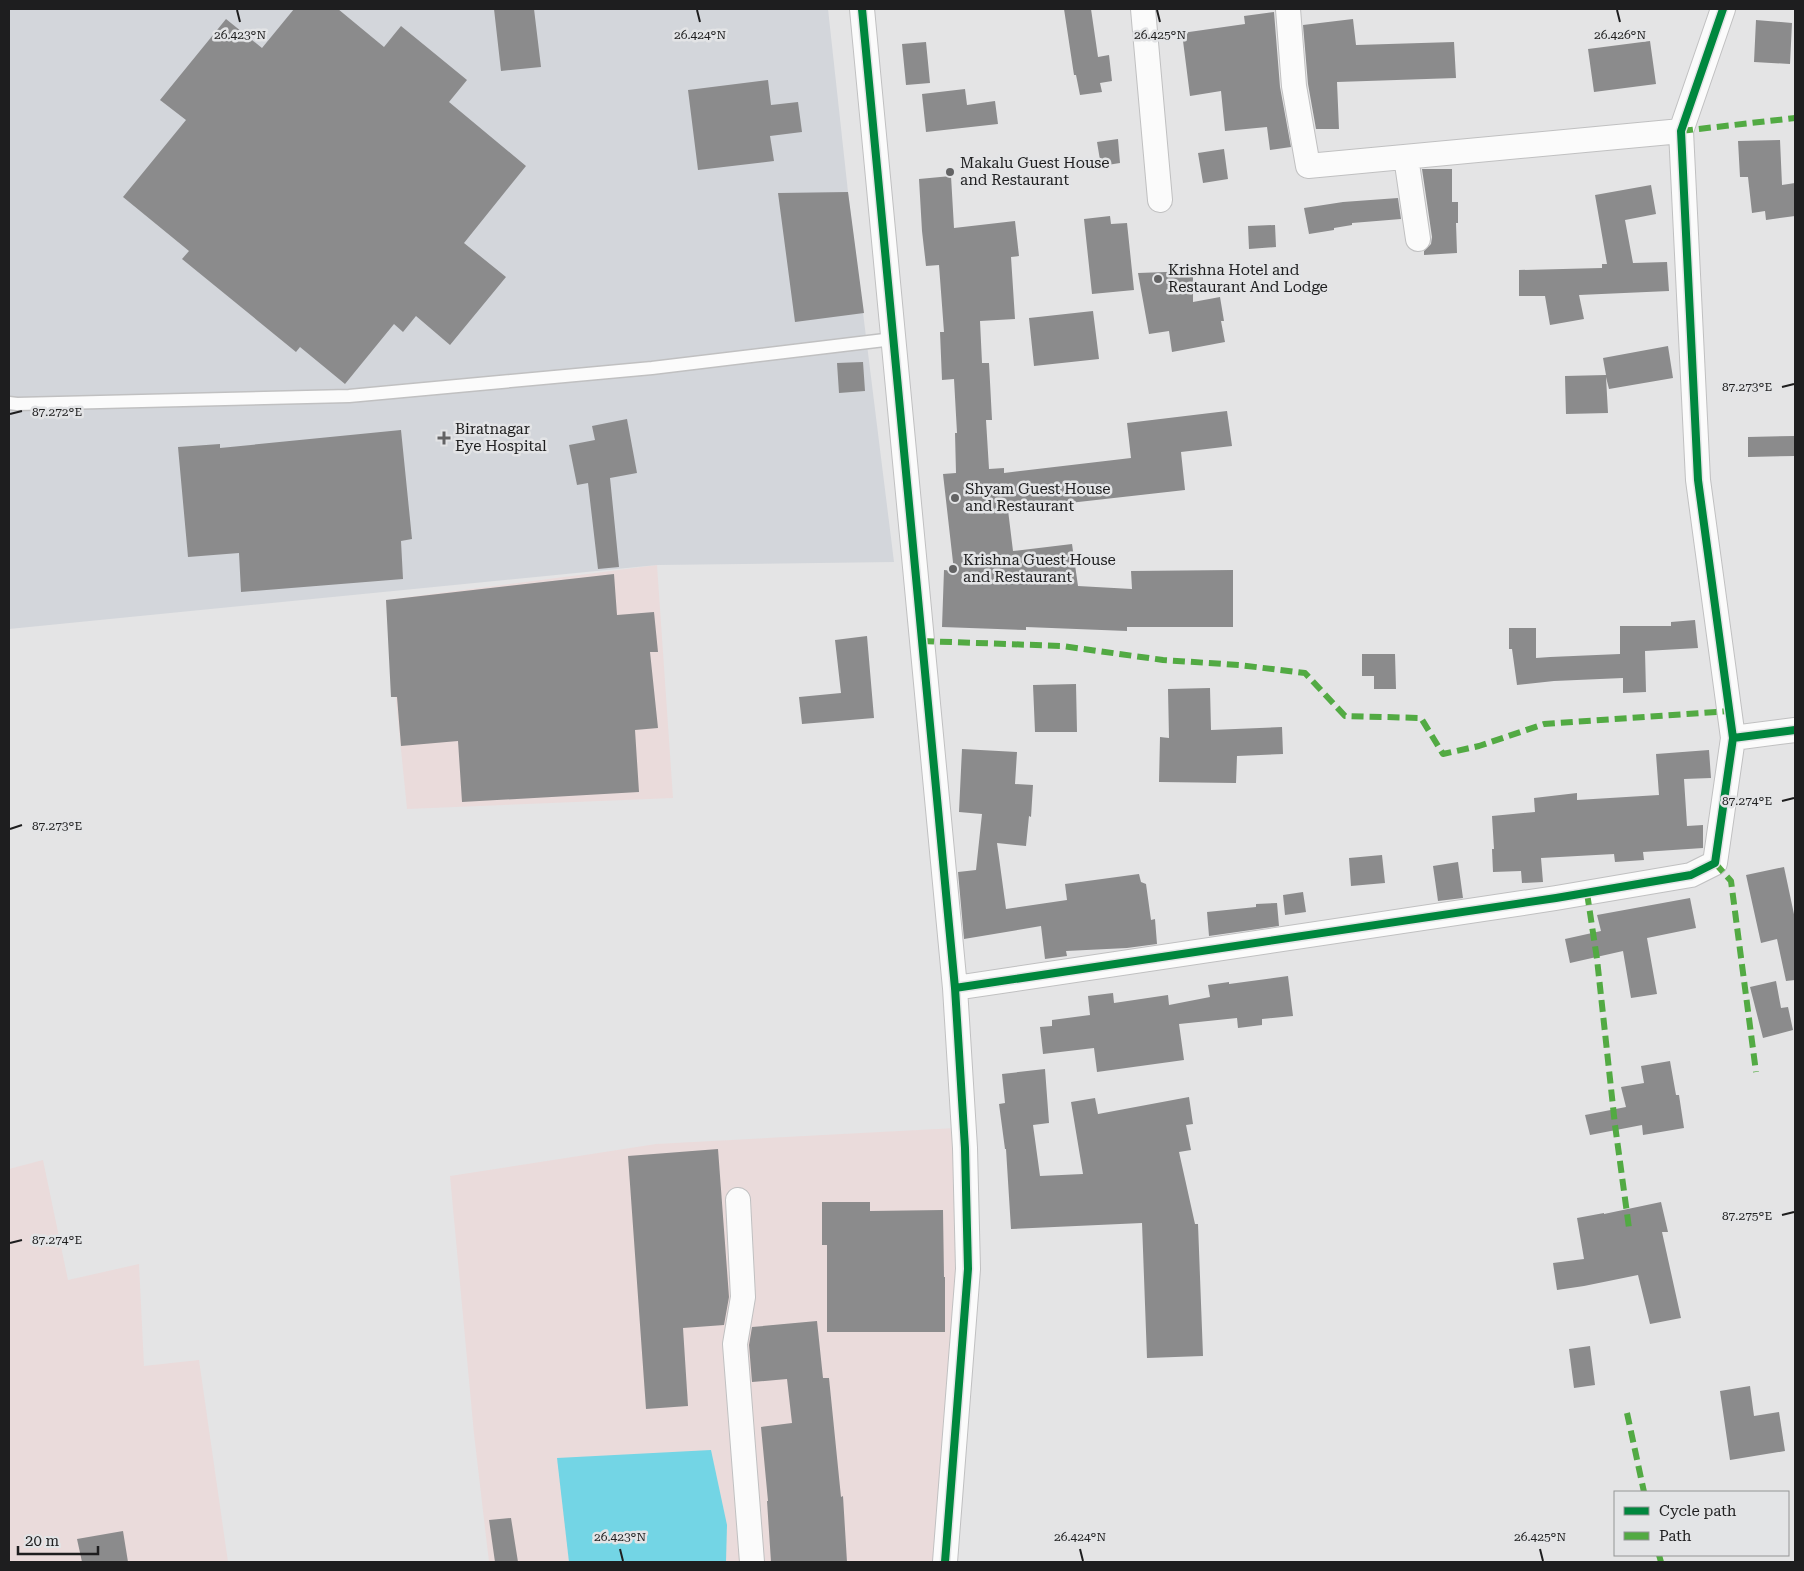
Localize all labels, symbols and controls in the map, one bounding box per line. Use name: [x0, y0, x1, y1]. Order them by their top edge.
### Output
text: 26.423°N: [214, 28, 266, 42]
text: 26.424°N: [674, 28, 726, 42]
text: 26.425°N: [1134, 28, 1186, 42]
text: 26.426°N: [1594, 28, 1646, 42]
place label: Makalu Guest House and Restaurant: [960, 154, 1110, 189]
marker: Makalu Guest House and Restaurant: [944, 166, 956, 178]
place label: Krishna Hotel and Restaurant And Lodge: [1168, 261, 1328, 296]
marker: Krishna Hotel and Restaurant And Lodge: [1152, 273, 1164, 285]
text: 87.273°E: [1722, 380, 1772, 394]
text: 87.272°E: [32, 405, 82, 419]
place label: Biratnagar Eye Hospital: [455, 420, 547, 455]
marker: Biratnagar Eye Hospital: [437, 431, 451, 445]
place label: Shyam Guest House and Restaurant: [965, 480, 1110, 515]
marker: Shyam Guest House and Restaurant: [949, 492, 961, 504]
place label: Krishna Guest House and Restaurant: [963, 551, 1116, 586]
marker: Krishna Guest House and Restaurant: [947, 563, 959, 575]
text: 87.274°E: [1722, 794, 1772, 808]
text: 87.273°E: [32, 819, 82, 833]
text: 87.275°E: [1722, 1209, 1772, 1223]
text: 87.274°E: [32, 1233, 82, 1247]
legend: [1614, 1491, 1789, 1556]
text: Cycle path: [1659, 1502, 1737, 1520]
scale bar: [18, 1524, 98, 1556]
text: Path: [1659, 1527, 1692, 1545]
text: 26.423°N: [594, 1530, 646, 1544]
text: 26.424°N: [1054, 1530, 1106, 1544]
text: 26.425°N: [1514, 1530, 1566, 1544]
text: 20 m: [25, 1532, 60, 1550]

